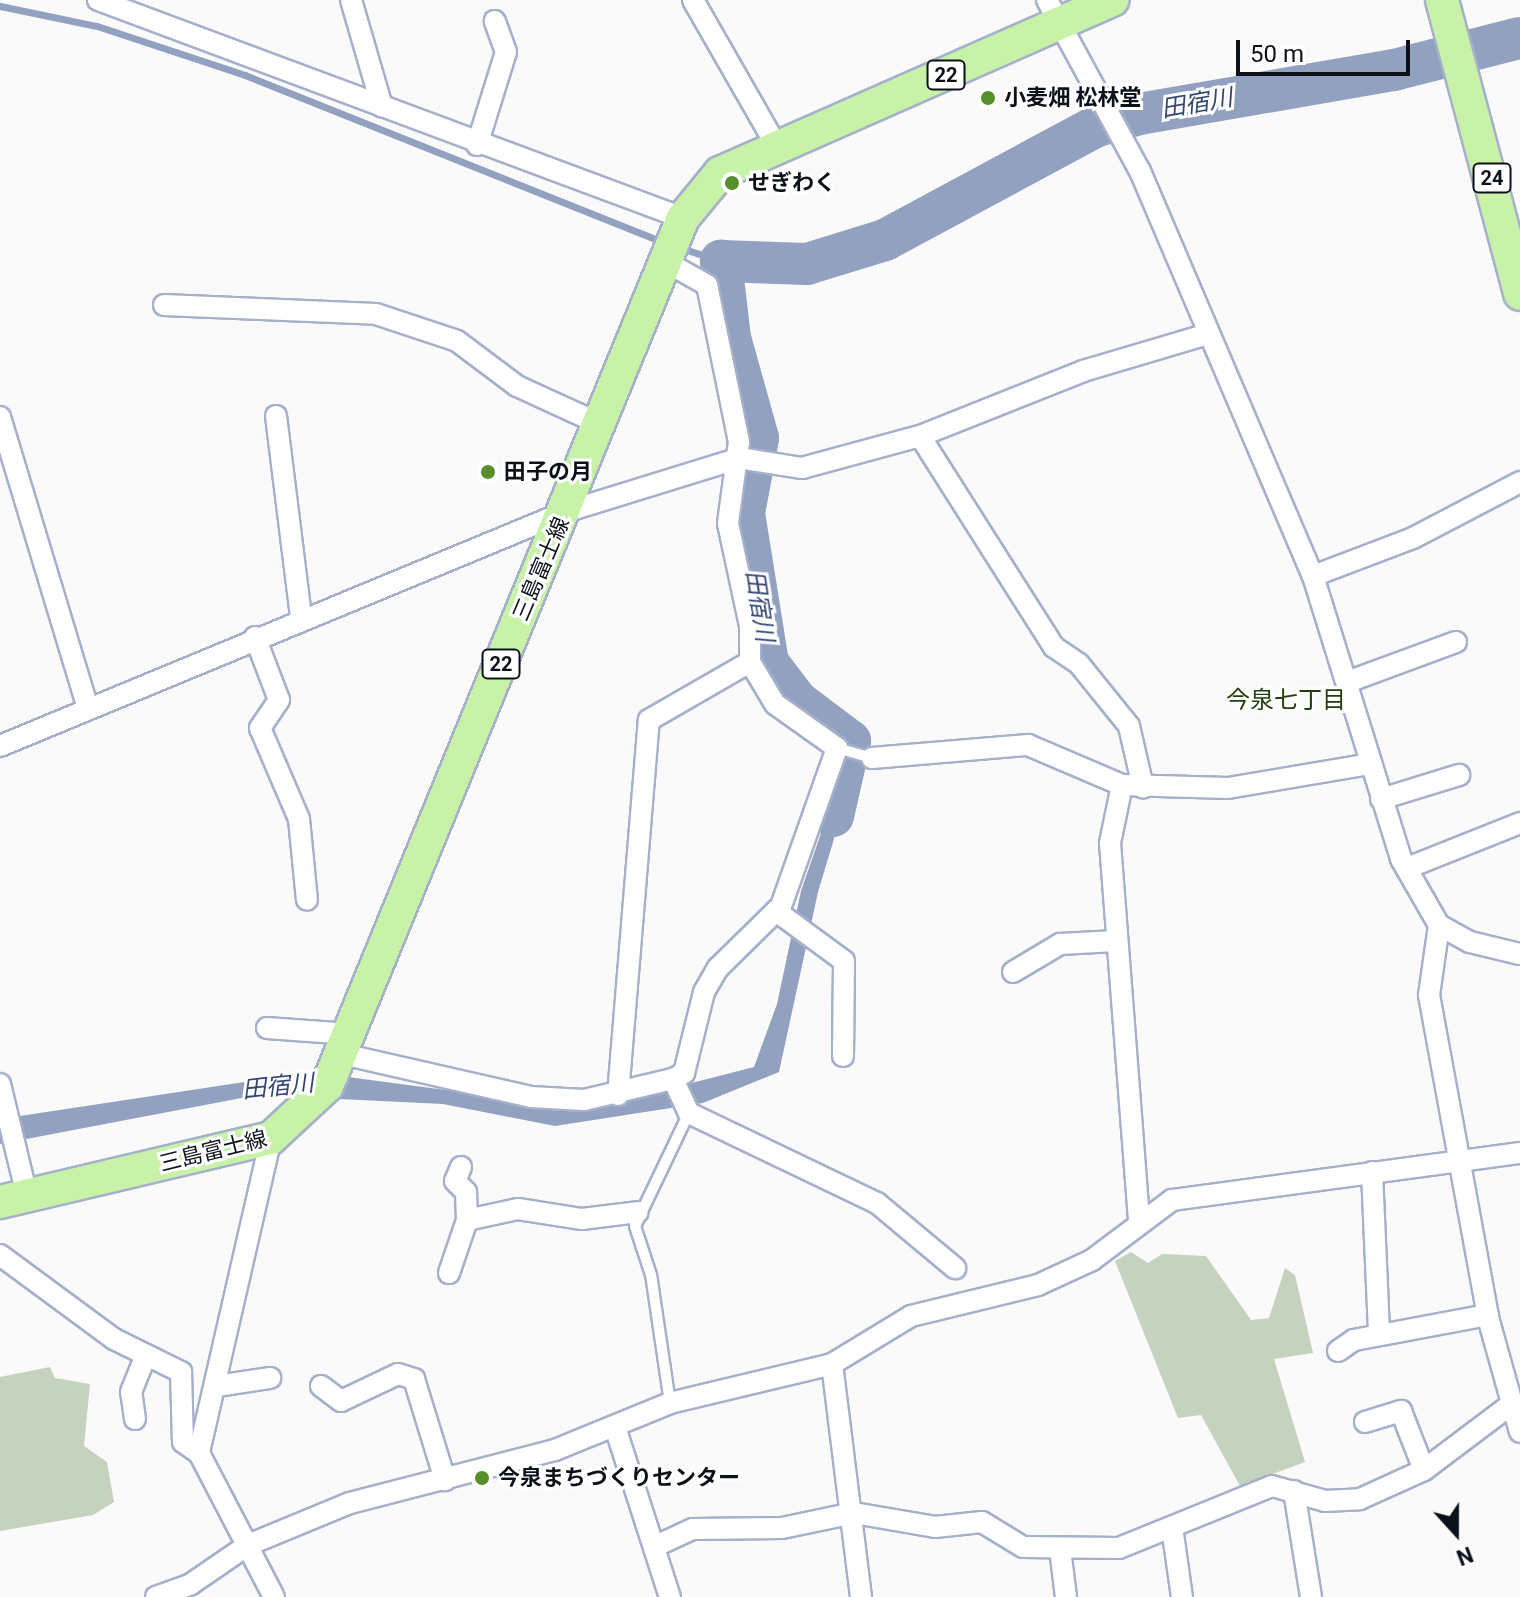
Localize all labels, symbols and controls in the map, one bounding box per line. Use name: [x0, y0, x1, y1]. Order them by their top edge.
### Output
scale bar: [1240, 24, 1414, 74]
text: 50 m: [1250, 40, 1304, 68]
road number: 22: [926, 59, 966, 91]
water label: 田宿川: [1159, 84, 1235, 124]
place label: 小麦畑 松林堂: [1004, 85, 1141, 111]
marker: 小麦畑 松林堂: [979, 89, 997, 107]
road number: 24: [1472, 162, 1512, 194]
place label: せぎわく: [748, 170, 836, 196]
marker: せぎわく: [723, 174, 741, 192]
place label: 田子の月: [504, 459, 592, 485]
marker: 田子の月: [479, 463, 497, 481]
street label: 三島富士線: [507, 513, 575, 625]
water label: 田宿川: [739, 568, 779, 644]
road number: 22: [481, 648, 521, 680]
district label: 今泉七丁目: [1226, 687, 1346, 715]
water label: 田宿川: [241, 1069, 315, 1105]
street label: 三島富士線: [156, 1125, 270, 1177]
place label: 今泉まちづくりセンター: [498, 1465, 740, 1491]
marker: 今泉まちづくりセンター: [473, 1469, 491, 1487]
north arrow: [1416, 1493, 1496, 1573]
text: N: [1453, 1541, 1477, 1570]

